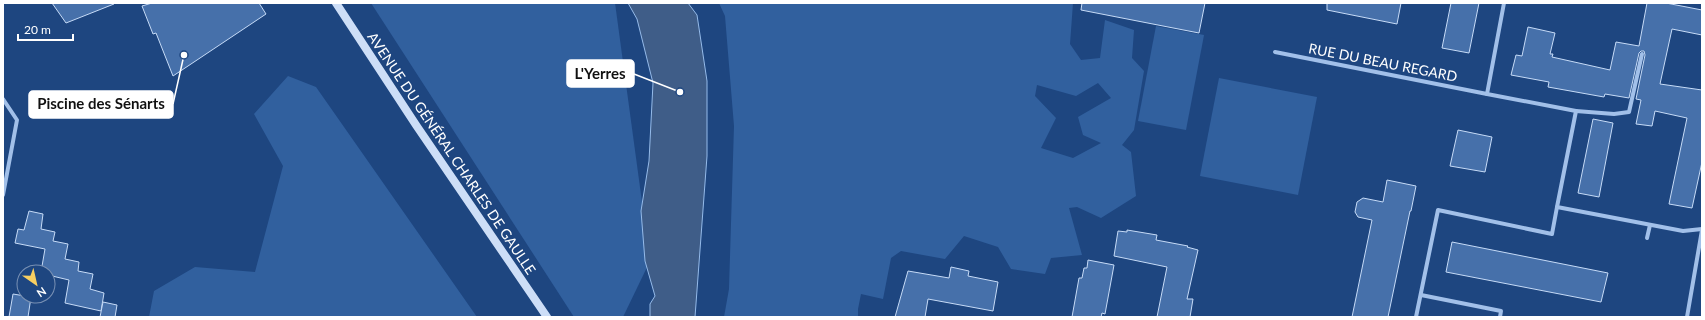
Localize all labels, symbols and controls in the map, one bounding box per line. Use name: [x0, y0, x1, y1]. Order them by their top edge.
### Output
scale bar: [18, 16, 73, 42]
text: 20 m: [24, 22, 51, 37]
street label: AVENUE DU GÉNÉRAL CHARLES DE GAULLE: [364, 29, 540, 277]
street label: RUE DU BEAU REGARD: [1307, 39, 1459, 85]
callout: L'Yerres: [567, 60, 634, 87]
text: L'Yerres: [574, 64, 626, 82]
callout: Piscine des Sénarts: [29, 91, 173, 118]
text: Piscine des Sénarts: [37, 94, 165, 112]
north arrow: [16, 264, 56, 304]
text: N: [35, 285, 49, 300]

